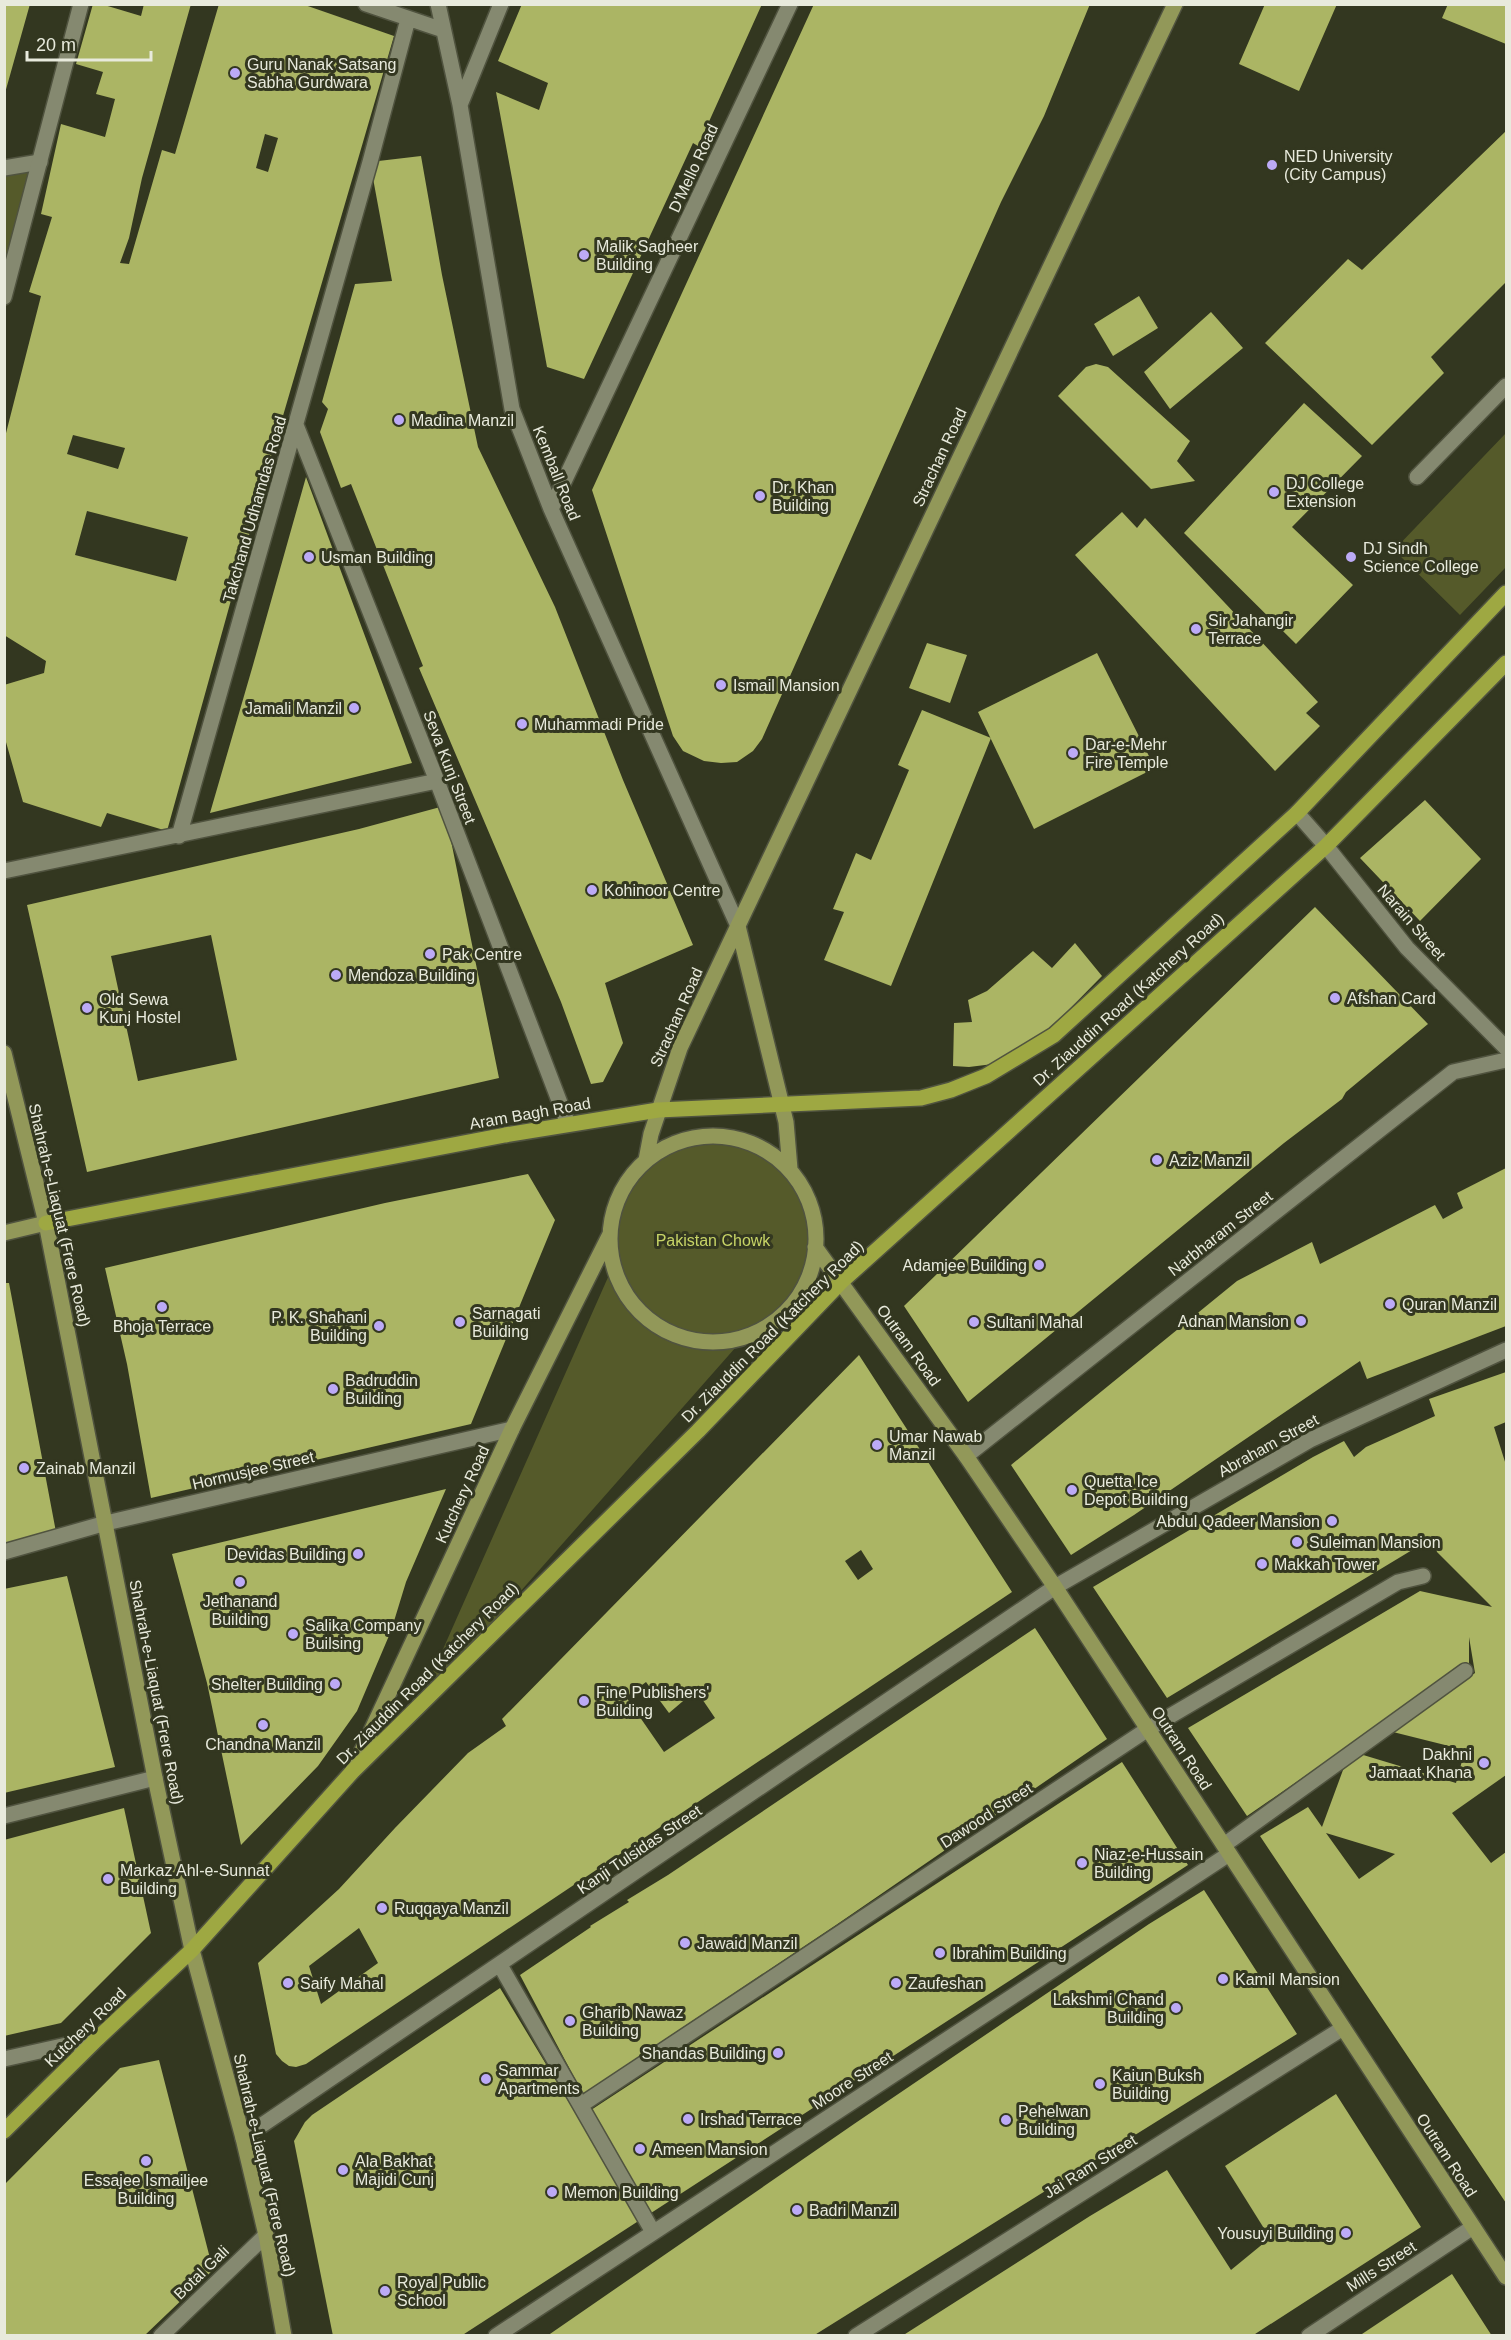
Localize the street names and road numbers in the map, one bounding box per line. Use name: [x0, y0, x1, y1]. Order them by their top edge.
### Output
street label: D'Mello Road: [666, 121, 721, 215]
street label: Strachan Road: [909, 405, 970, 509]
street label: Takchand Udhamdas Road: [220, 414, 289, 604]
street label: Kemball Road: [530, 423, 583, 523]
street label: Seva Kunj Street: [420, 708, 479, 827]
street label: Narain Street: [1374, 881, 1449, 964]
street label: Dr. Ziauddin Road (Katchery Road): [1030, 909, 1227, 1089]
street label: Strachan Road: [647, 965, 706, 1069]
street label: Aram Bagh Road: [468, 1094, 592, 1133]
street label: Shahrah-e-Liaquat (Frere Road): [26, 1102, 94, 1328]
street label: Narbharam Street: [1165, 1187, 1276, 1279]
street label: Dr. Ziauddin Road (Katchery Road): [678, 1237, 867, 1426]
street label: Outram Road: [873, 1301, 944, 1389]
street label: Abraham Street: [1215, 1411, 1322, 1480]
street label: Kutchery Road: [432, 1443, 493, 1546]
street label: Hormusjee Street: [191, 1448, 316, 1493]
street label: Shahrah-e-Liaquat (Frere Road): [126, 1578, 187, 1806]
street label: Dr. Ziauddin Road (Katchery Road): [333, 1579, 522, 1768]
street label: Outram Road: [1148, 1703, 1215, 1793]
street label: Dawood Street: [937, 1779, 1036, 1851]
street label: Kanji Tulsidas Street: [574, 1801, 705, 1897]
street label: Kutchery Road: [41, 1984, 129, 2070]
street label: Moore Street: [809, 2048, 896, 2113]
street label: Shahrah-e-Liaquat (Frere Road): [231, 2052, 299, 2278]
street label: Outram Road: [1413, 2110, 1480, 2200]
street label: Jai Ram Street: [1041, 2131, 1140, 2202]
street label: Mills Street: [1343, 2237, 1420, 2295]
street label: Botal Gali: [170, 2242, 232, 2303]

